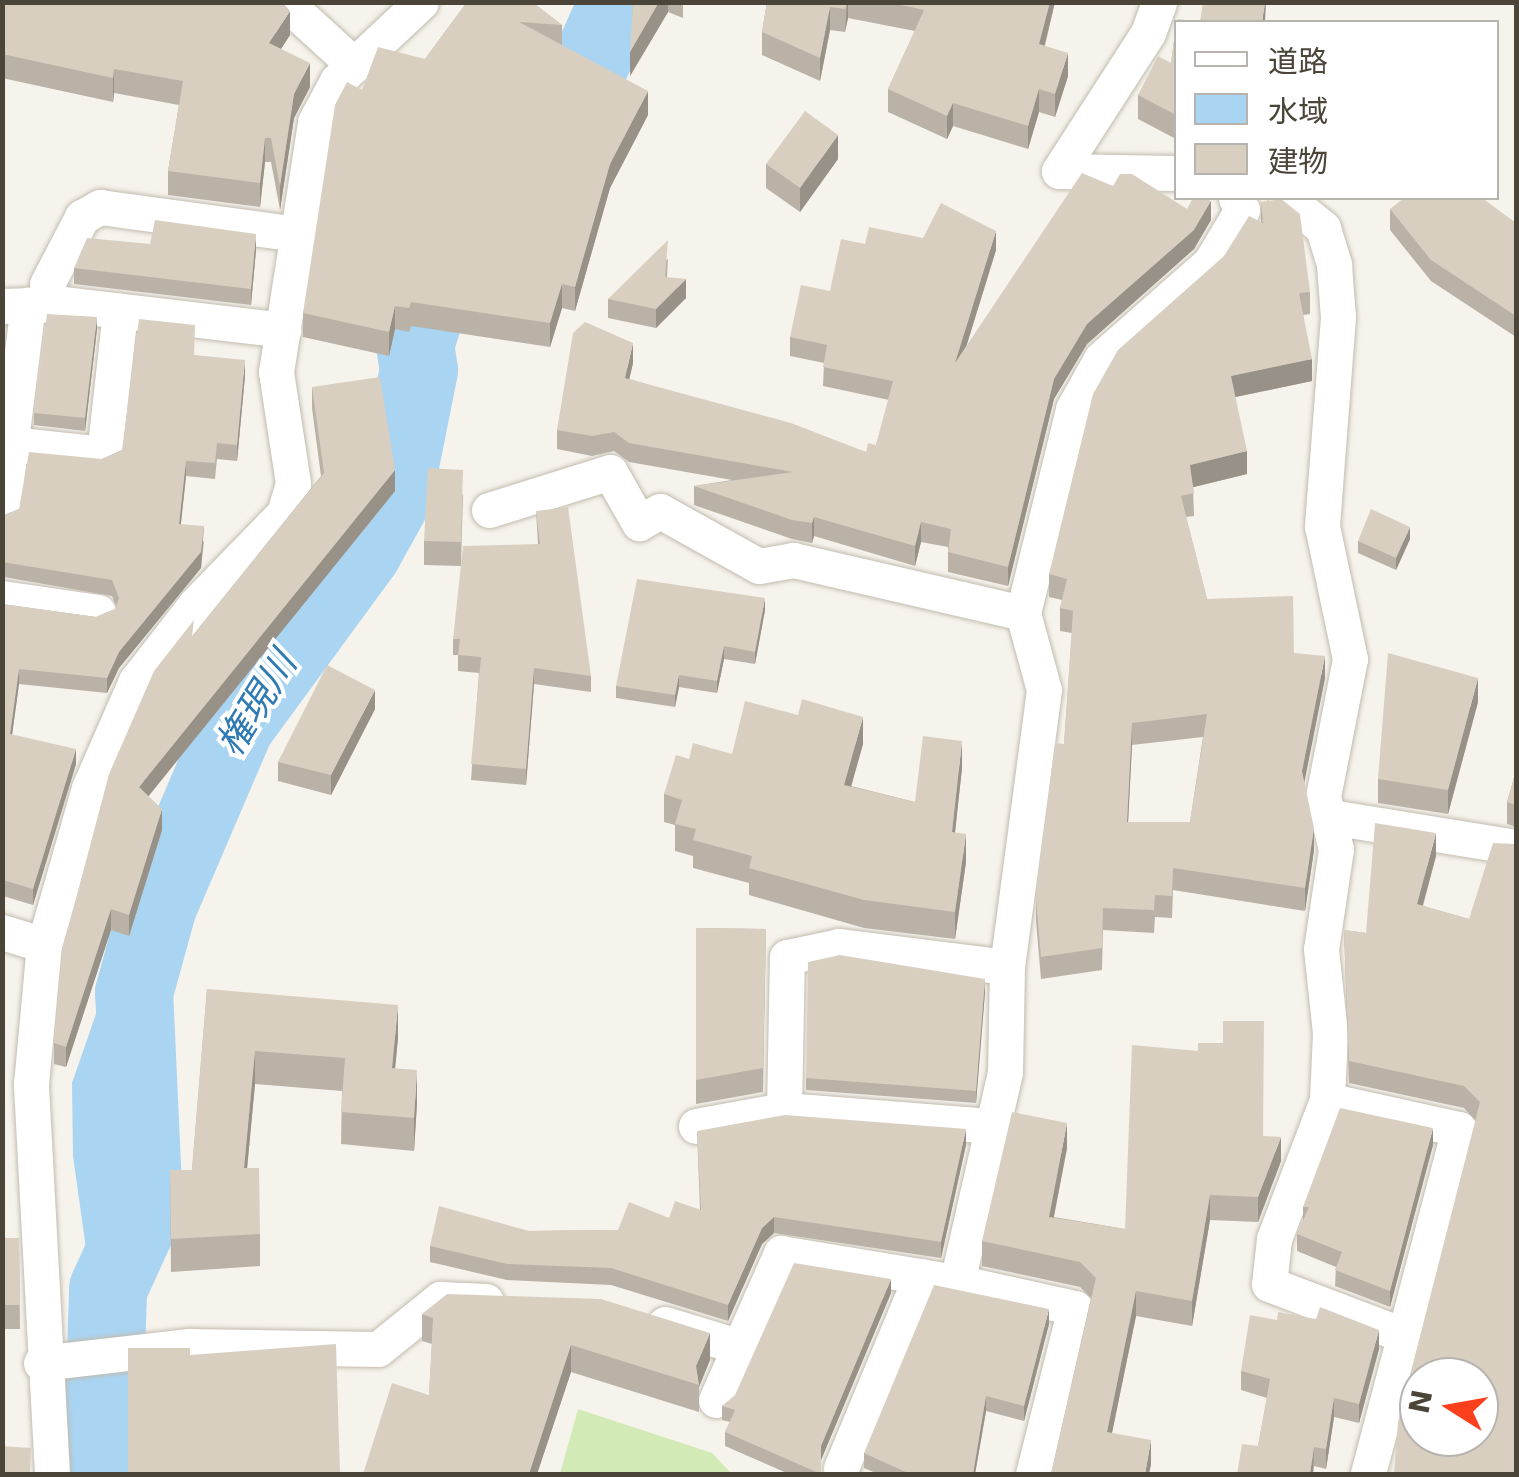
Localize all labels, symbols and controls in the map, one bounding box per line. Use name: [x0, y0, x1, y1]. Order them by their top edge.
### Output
legend: [1174, 20, 1499, 200]
text: 道路: [1268, 44, 1328, 79]
text: 水域: [1268, 94, 1328, 129]
text: 建物: [1268, 144, 1328, 179]
water label: 権現川: [207, 644, 307, 764]
north arrow: [1399, 1357, 1499, 1457]
text: N: [1403, 1387, 1439, 1416]

